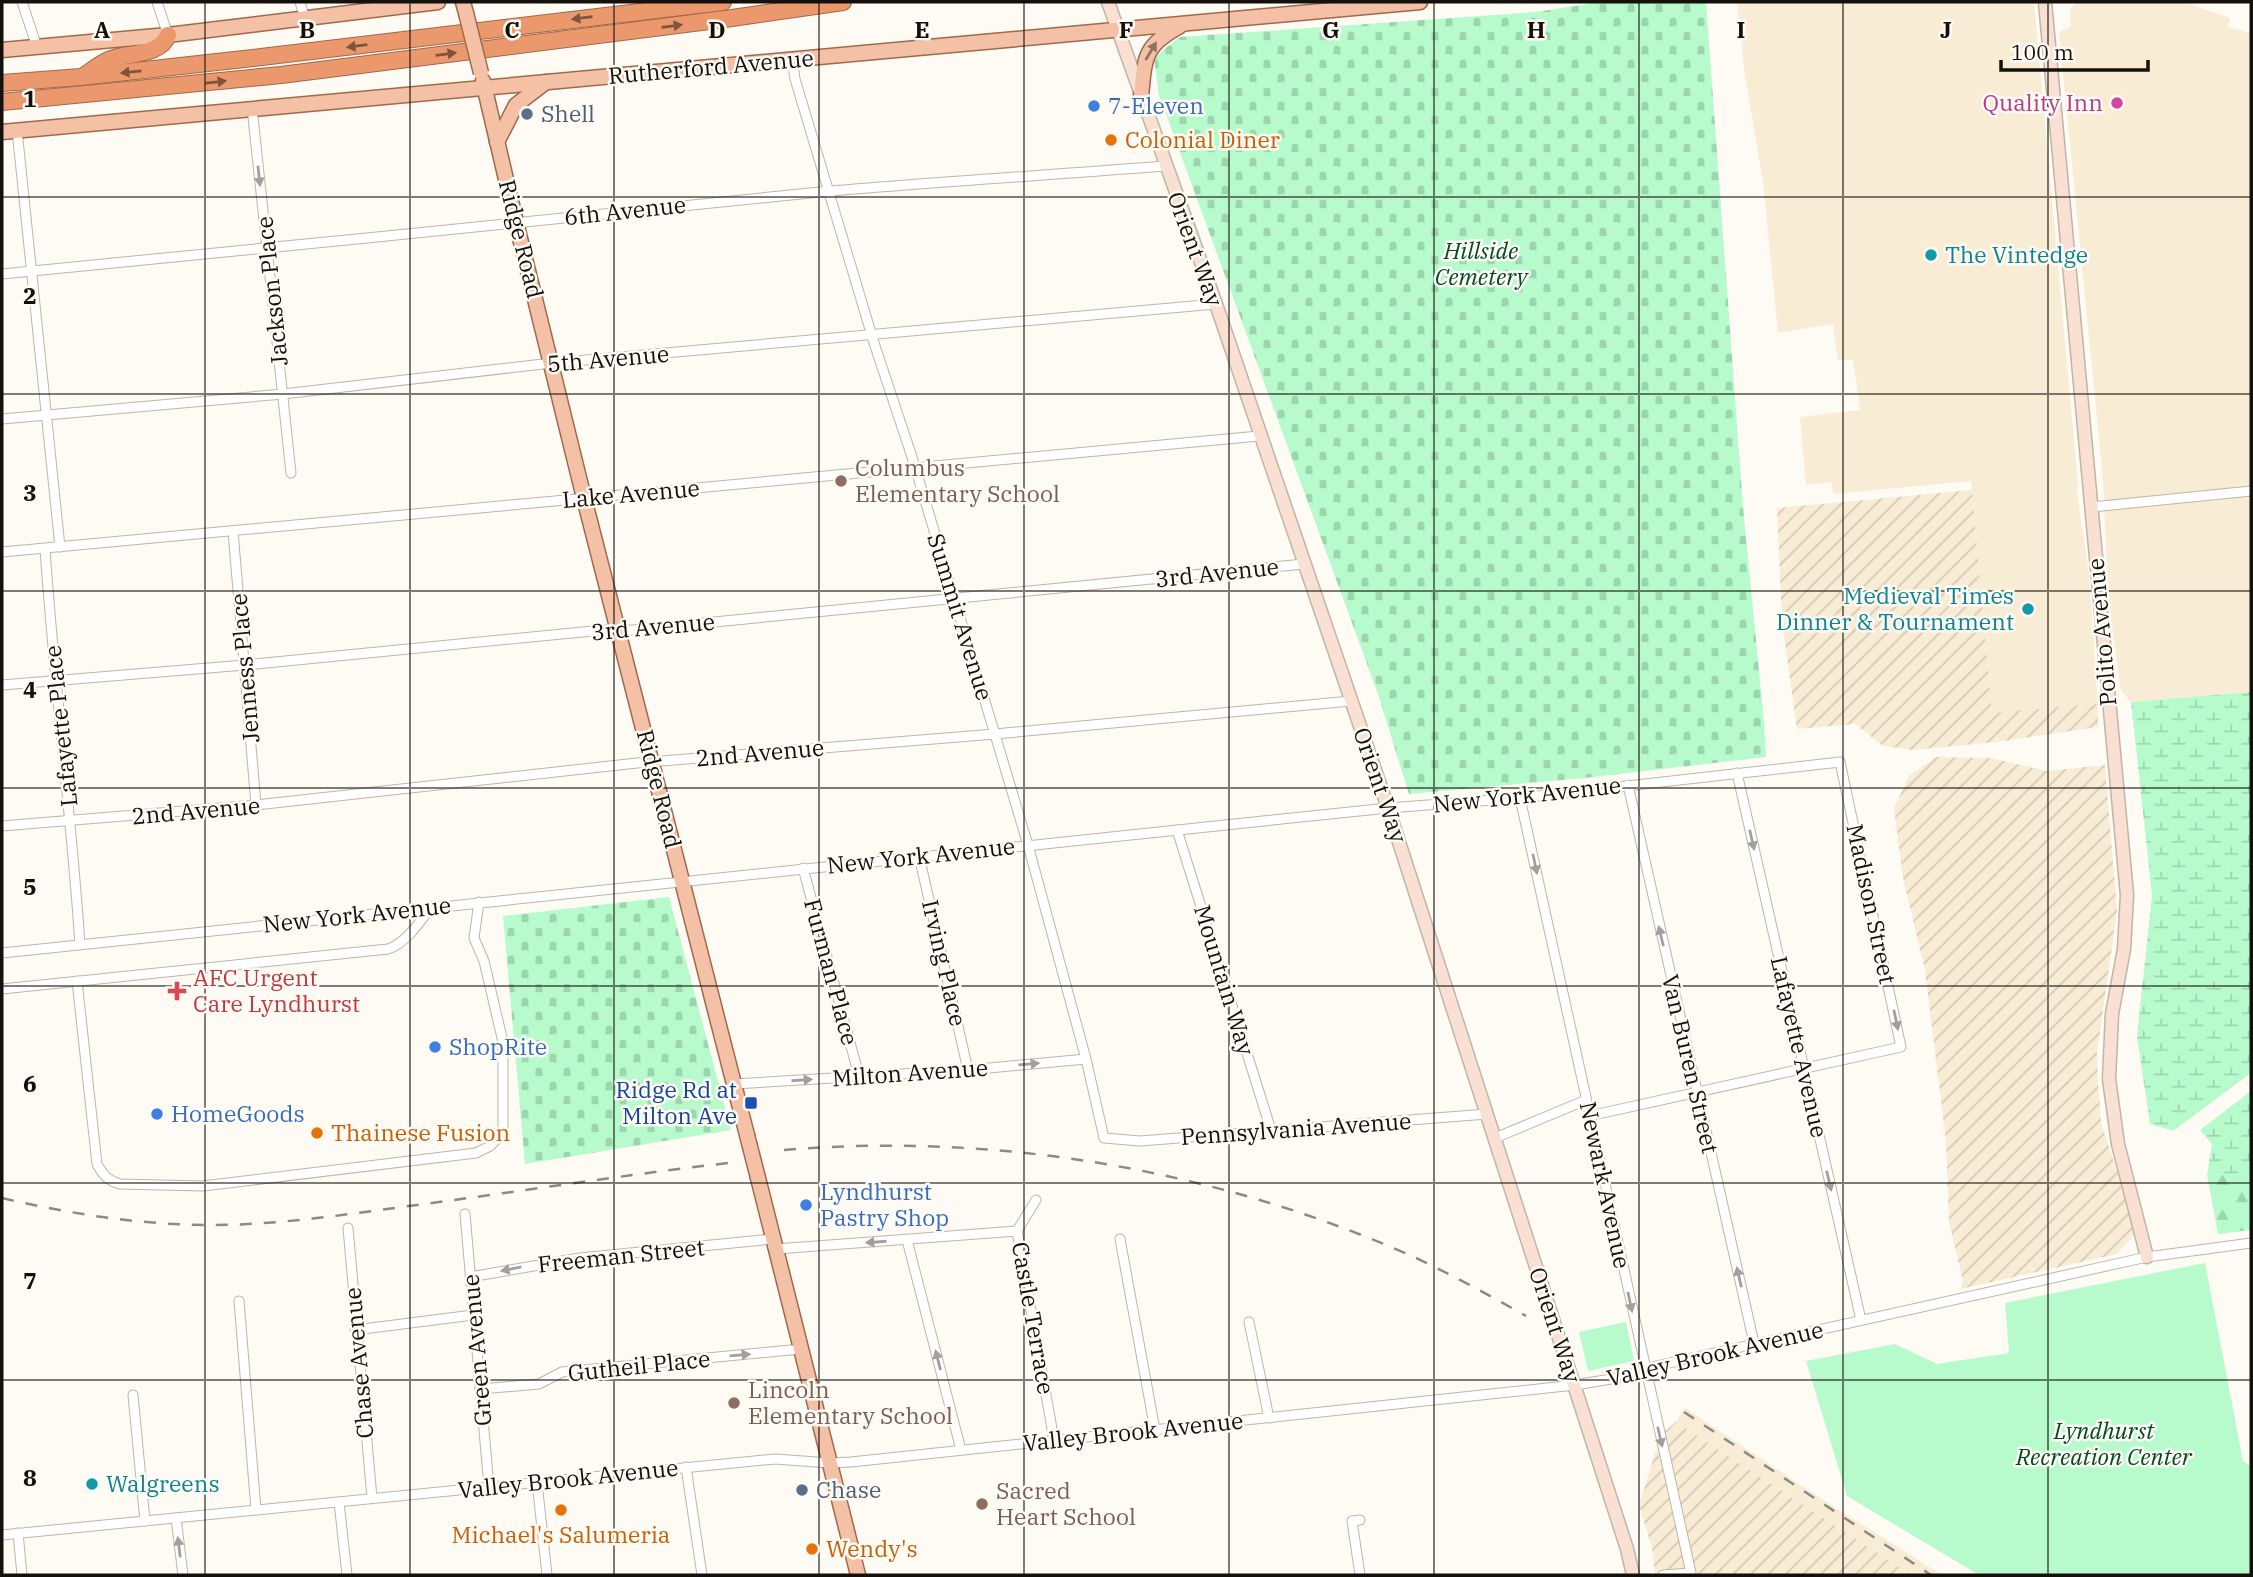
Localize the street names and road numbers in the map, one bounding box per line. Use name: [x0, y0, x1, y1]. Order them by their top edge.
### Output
street label: Rutherford Avenue: [607, 42, 815, 90]
street label: Ridge Road: [493, 176, 551, 301]
street label: Orient Way: [1161, 187, 1231, 311]
street label: 6th Avenue: [562, 189, 687, 231]
street label: Jackson Place: [248, 215, 294, 367]
street label: 5th Avenue: [546, 338, 670, 378]
street label: Lake Avenue: [561, 472, 701, 514]
street label: Summit Avenue: [921, 530, 1001, 704]
street label: 3rd Avenue: [1154, 551, 1280, 593]
street label: Polito Avenue: [2080, 557, 2122, 707]
street label: Jenness Place: [223, 592, 265, 744]
street label: 3rd Avenue: [590, 606, 716, 646]
street label: Lafayette Place: [37, 644, 83, 808]
street label: Orient Way: [1347, 723, 1415, 847]
street label: Ridge Road: [631, 726, 689, 851]
street label: 2nd Avenue: [695, 731, 825, 773]
street label: New York Avenue: [1431, 769, 1622, 819]
street label: 2nd Avenue: [131, 789, 261, 831]
street label: Madison Street: [1840, 821, 1904, 986]
street label: New York Avenue: [825, 830, 1016, 880]
street label: New York Avenue: [261, 889, 452, 939]
street label: Furman Place: [798, 895, 866, 1048]
street label: Irving Place: [916, 897, 974, 1029]
street label: Mountain Way: [1188, 901, 1262, 1059]
street label: Lafayette Avenue: [1765, 953, 1835, 1140]
street label: Van Buren Street: [1656, 971, 1726, 1156]
street label: Milton Avenue: [831, 1052, 989, 1092]
street label: Newark Avenue: [1574, 1098, 1638, 1271]
street label: Pennsylvania Avenue: [1180, 1105, 1412, 1151]
street label: Freeman Street: [536, 1231, 706, 1279]
street label: Castle Terrace: [1006, 1239, 1062, 1396]
street label: Orient Way: [1523, 1263, 1589, 1387]
street label: Green Avenue: [454, 1273, 498, 1427]
street label: Chase Avenue: [336, 1286, 380, 1440]
street label: Valley Brook Avenue: [1604, 1314, 1826, 1393]
street label: Gutheil Place: [566, 1343, 712, 1387]
street label: Valley Brook Avenue: [1021, 1405, 1245, 1457]
street label: Valley Brook Avenue: [456, 1452, 680, 1504]

